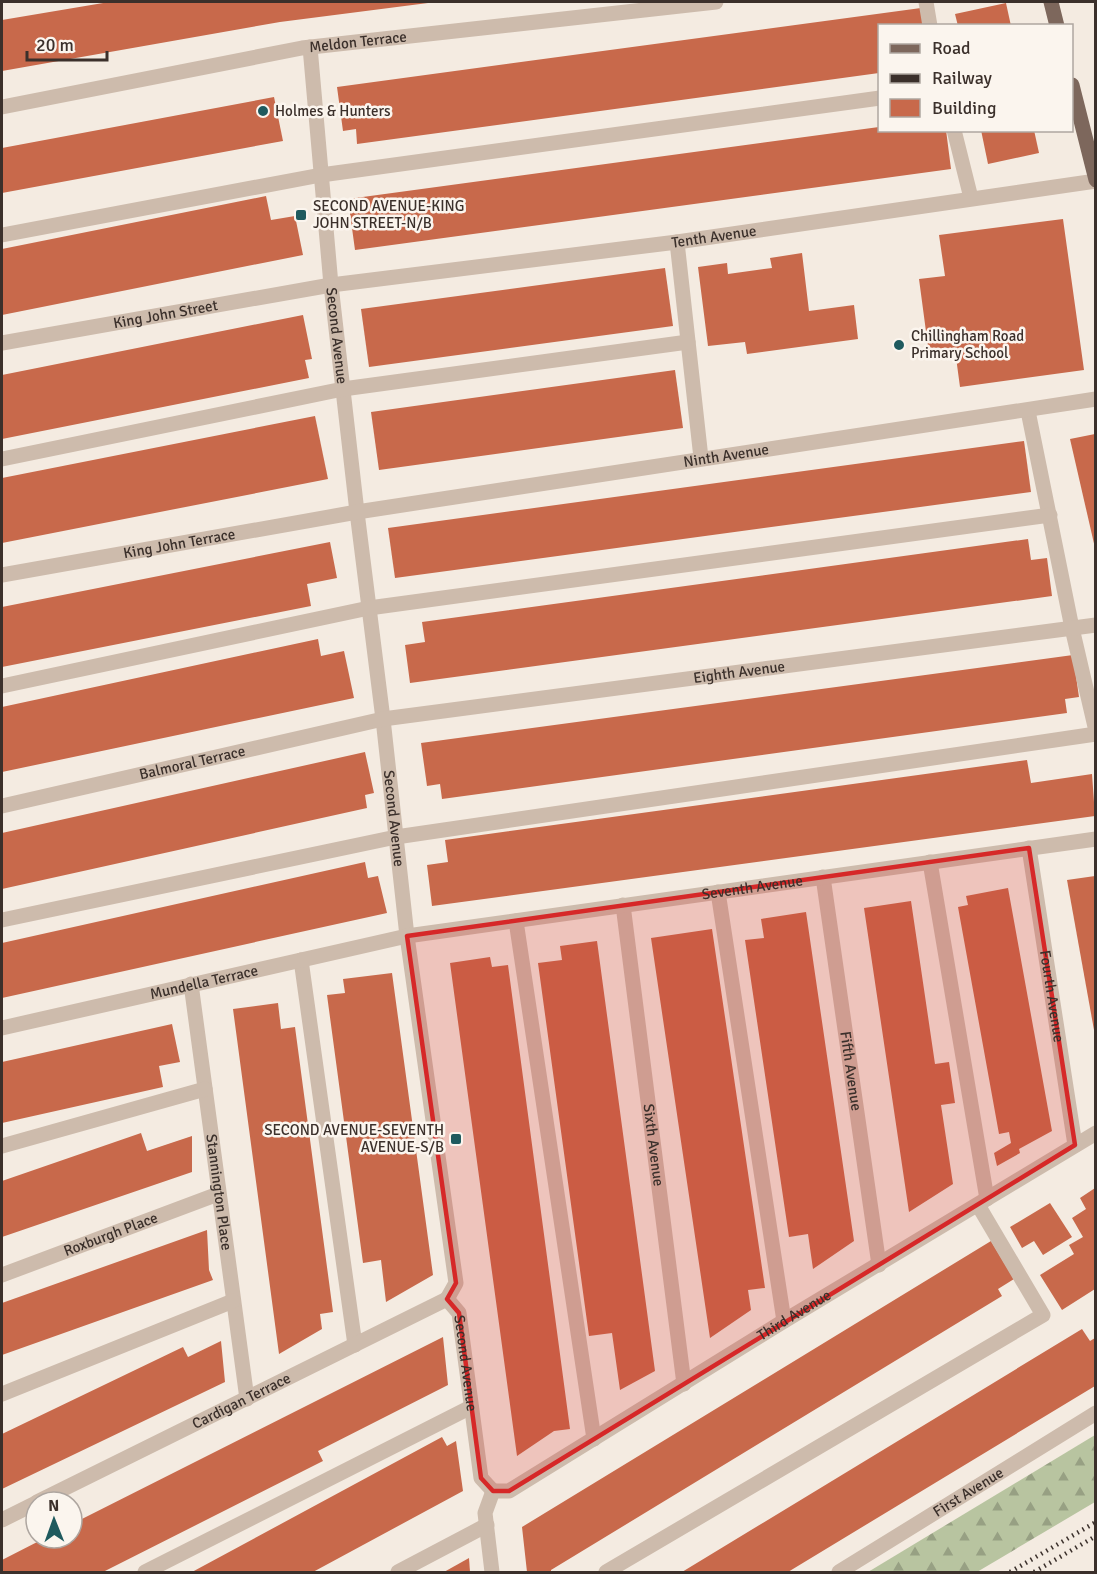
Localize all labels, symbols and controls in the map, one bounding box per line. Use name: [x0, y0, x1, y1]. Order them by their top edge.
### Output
scale bar: [27, 24, 106, 62]
legend: [878, 24, 1073, 132]
street label: Meldon Terrace: [308, 27, 408, 56]
text: 20 m: [36, 34, 74, 56]
text: Road: [932, 37, 971, 59]
text: Railway: [932, 67, 993, 89]
text: Building: [932, 97, 996, 119]
place label: Holmes & Hunters: [275, 102, 391, 120]
marker: Holmes & Hunters: [256, 104, 270, 118]
place label: SECOND AVENUE-KING JOHN STREET-N/B: [313, 197, 464, 232]
marker: SECOND AVENUE-KING JOHN STREET-N/B: [294, 208, 308, 222]
street label: Tenth Avenue: [670, 222, 757, 252]
street label: Second Avenue: [322, 287, 351, 385]
street label: King John Street: [112, 296, 219, 332]
place label: Chillingham Road Primary School: [911, 327, 1024, 362]
marker: Chillingham Road Primary School: [892, 338, 906, 352]
street label: Ninth Avenue: [682, 440, 770, 471]
street label: King John Terrace: [122, 525, 237, 562]
street label: Eighth Avenue: [692, 657, 786, 687]
street label: Balmoral Terrace: [137, 742, 247, 783]
street label: Second Avenue: [380, 769, 408, 868]
street label: Seventh Avenue: [701, 871, 804, 903]
street label: Fourth Avenue: [1036, 949, 1068, 1044]
street label: Mundella Terrace: [148, 961, 260, 1003]
street label: Fifth Avenue: [836, 1030, 866, 1112]
street label: Sixth Avenue: [639, 1103, 668, 1187]
place label: SECOND AVENUE-SEVENTH AVENUE-S/B: [264, 1121, 444, 1156]
marker: SECOND AVENUE-SEVENTH AVENUE-S/B: [449, 1132, 463, 1146]
street label: Stannington Place: [202, 1133, 236, 1251]
street label: Roxburgh Place: [61, 1208, 160, 1260]
street label: Third Avenue: [754, 1286, 834, 1344]
street label: Second Avenue: [450, 1314, 481, 1412]
street label: Cardigan Terrace: [189, 1369, 294, 1433]
street label: First Avenue: [930, 1463, 1007, 1521]
north arrow: [24, 1490, 84, 1550]
text: N: [48, 1496, 59, 1516]

